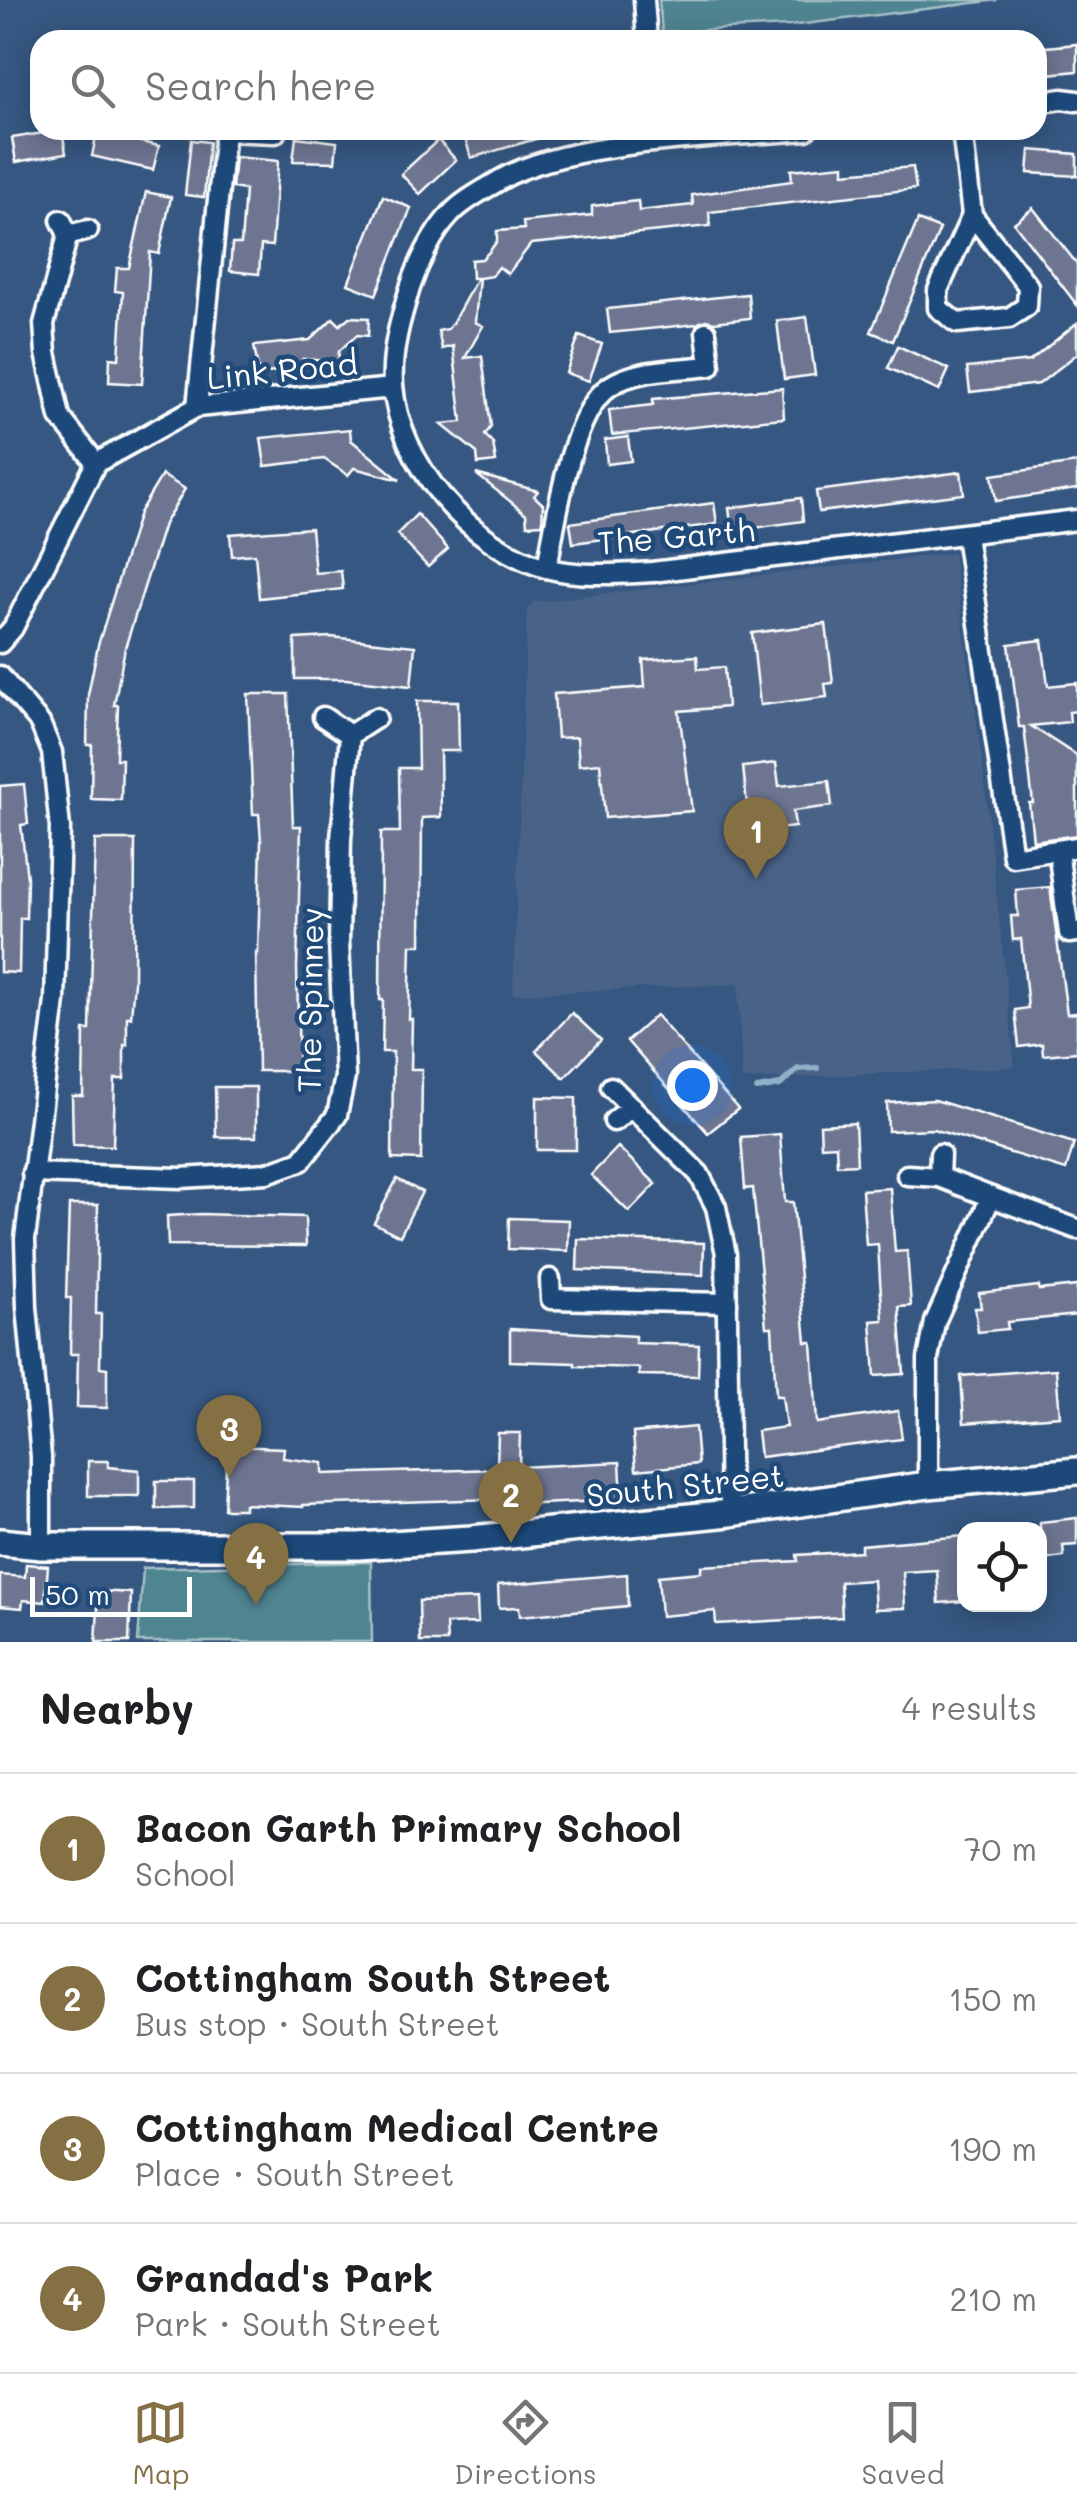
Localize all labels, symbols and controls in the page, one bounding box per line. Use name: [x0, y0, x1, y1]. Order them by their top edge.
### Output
search box: [30, 30, 1047, 140]
icon: search: [65, 58, 120, 113]
text: Search here: [145, 60, 376, 110]
street label: Link Road: [205, 340, 359, 398]
street label: The Garth: [596, 507, 756, 563]
pin: 1: [724, 796, 788, 879]
street label: The Spinney: [286, 907, 333, 1093]
your location: [667, 1060, 718, 1111]
pin: 3: [196, 1394, 262, 1477]
street label: South Street: [584, 1453, 786, 1515]
pin: 2: [478, 1460, 544, 1543]
pin: 4: [224, 1522, 288, 1605]
map controls: [957, 1522, 1047, 1612]
button: locate: [957, 1522, 1047, 1612]
scale bar: [30, 1572, 192, 1616]
text: 50 m: [45, 1576, 110, 1612]
text: Nearby: [40, 1680, 194, 1735]
text: 4 results: [901, 1686, 1037, 1728]
text: Bacon Garth Primary School: [135, 1802, 681, 1852]
text: 1: [65, 1827, 80, 1869]
text: 70 m: [964, 1827, 1037, 1869]
text: School: [135, 1852, 236, 1894]
text: Cottingham South Street: [135, 1952, 610, 2002]
text: 2: [64, 1977, 81, 2019]
text: 150 m: [949, 1977, 1037, 2019]
text: Bus stop · South Street: [135, 2002, 500, 2044]
text: Cottingham Medical Centre: [135, 2102, 659, 2152]
text: 3: [63, 2127, 82, 2169]
text: 190 m: [948, 2127, 1037, 2169]
text: Place · South Street: [135, 2152, 454, 2194]
text: Grandad's Park: [135, 2252, 433, 2302]
text: 4: [62, 2277, 83, 2319]
text: 210 m: [949, 2277, 1037, 2319]
text: Park · South Street: [135, 2302, 441, 2344]
tab: Map: [132, 2395, 189, 2491]
tab: Directions: [454, 2395, 597, 2491]
tab: Saved: [861, 2395, 945, 2491]

